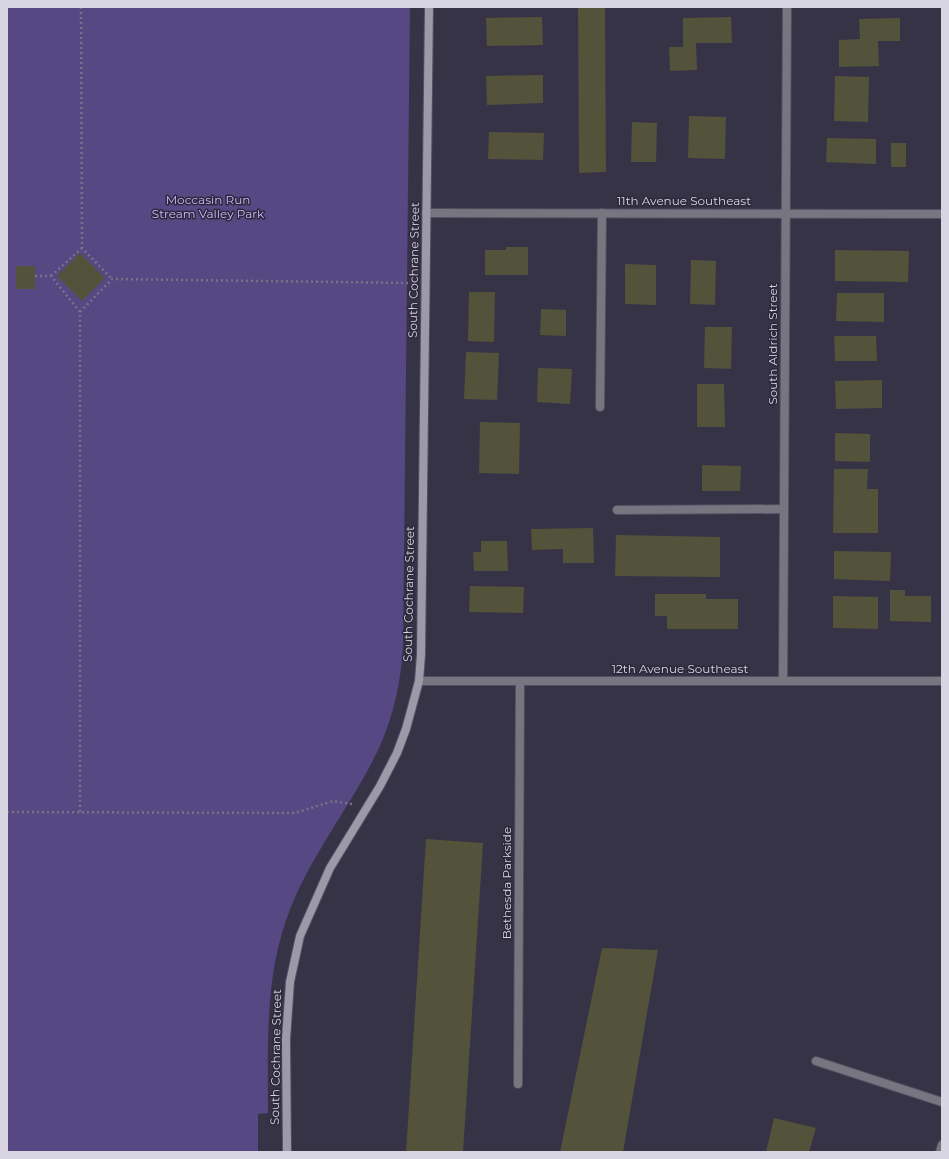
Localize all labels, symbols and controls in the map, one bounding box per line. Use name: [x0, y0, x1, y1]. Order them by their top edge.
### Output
park label: Moccasin Run Stream Valley Park: [152, 192, 265, 221]
street label: 11th Avenue Southeast: [617, 193, 751, 208]
street label: South Cochrane Street: [405, 202, 422, 338]
street label: South Aldrich Street: [765, 283, 780, 405]
street label: South Cochrane Street: [400, 526, 417, 662]
street label: 12th Avenue Southeast: [612, 661, 748, 676]
street label: Bethesda Parkside: [499, 827, 514, 939]
street label: South Cochrane Street: [267, 989, 284, 1125]

